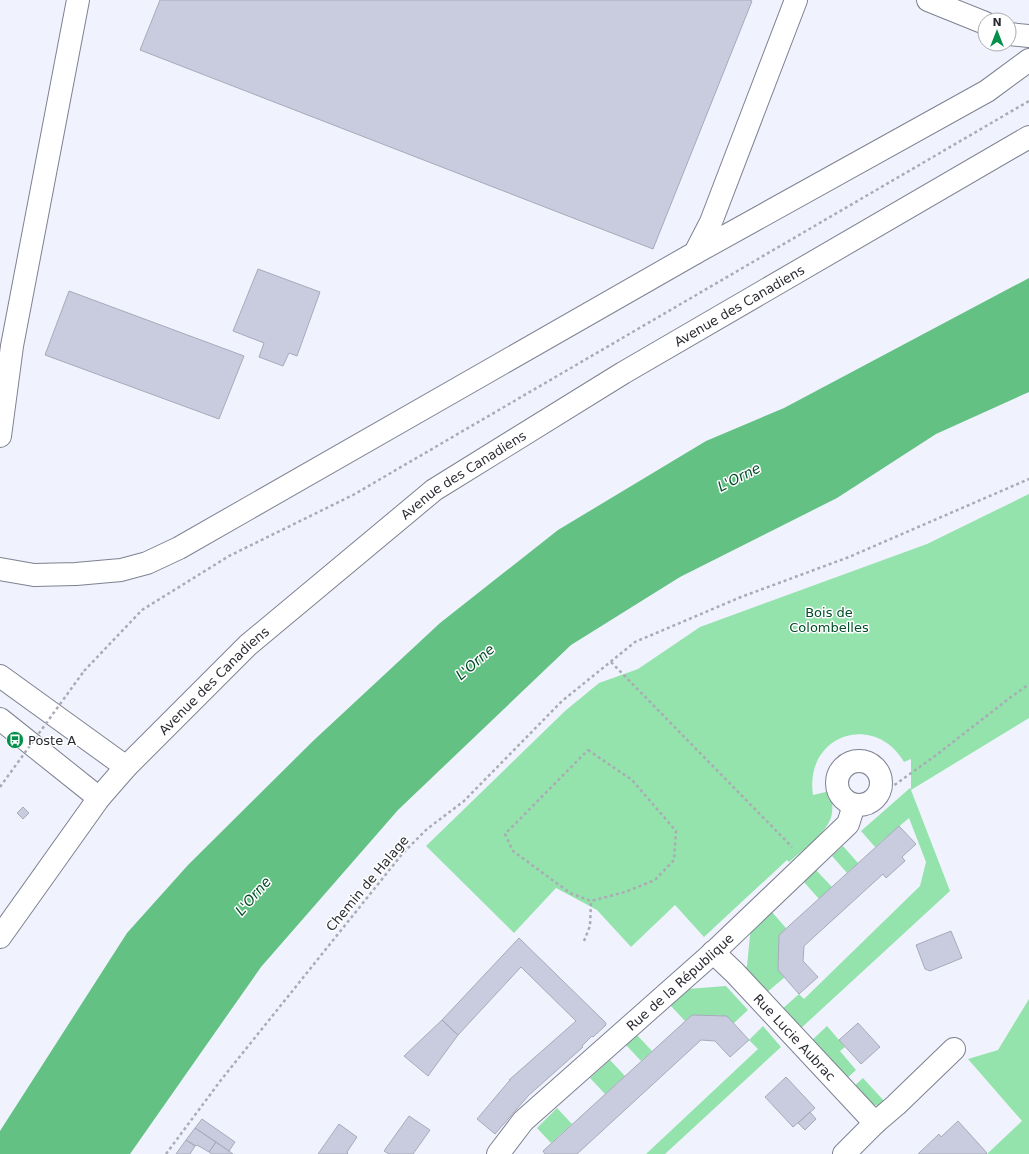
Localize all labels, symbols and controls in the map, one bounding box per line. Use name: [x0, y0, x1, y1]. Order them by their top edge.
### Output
north arrow: [977, 12, 1017, 52]
text: N: [992, 16, 1002, 29]
street label: Avenue des Canadiens: [672, 262, 807, 350]
street label: Avenue des Canadiens: [398, 428, 529, 523]
water label: L'Orne: [715, 459, 763, 495]
park label: Bois de Colombelles: [789, 605, 869, 635]
street label: Avenue des Canadiens: [156, 624, 272, 738]
water label: L'Orne: [452, 641, 498, 683]
bus stop icon: Poste A: [5, 730, 25, 750]
place label: Poste A: [28, 733, 76, 748]
street label: Chemin de Halage: [323, 833, 412, 934]
water label: L'Orne: [232, 873, 274, 919]
street label: Rue de la République: [624, 931, 737, 1034]
street label: Rue Lucie Aubrac: [750, 991, 838, 1084]

